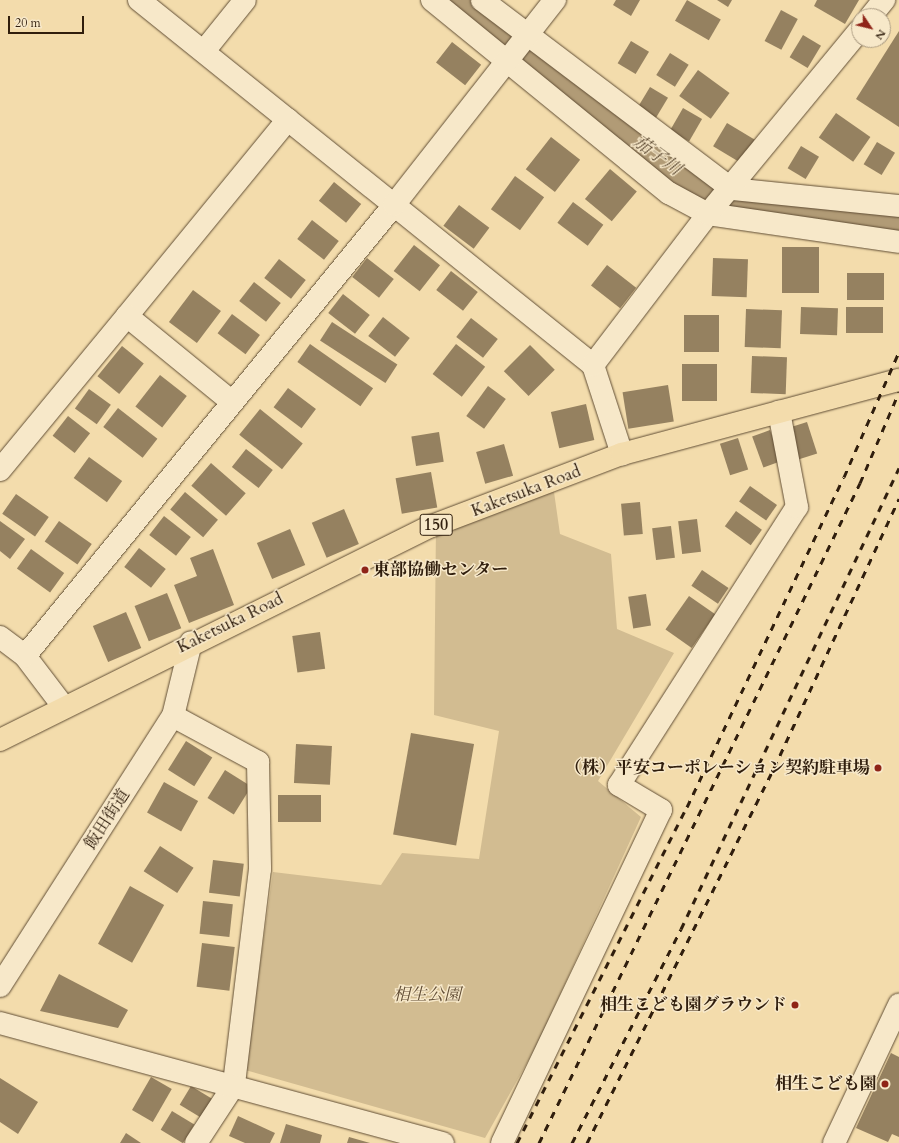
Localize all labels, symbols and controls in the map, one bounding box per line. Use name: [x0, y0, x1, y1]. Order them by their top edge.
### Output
scale bar: [10, 8, 86, 34]
north arrow: [851, 8, 891, 48]
text: 20 m: [15, 15, 41, 31]
text: N: [872, 26, 889, 43]
water label: 茄子川: [629, 131, 685, 181]
street label: Kaketsuka Road: [468, 461, 584, 521]
road number: 150: [419, 511, 453, 539]
place label: 東部協働センター: [373, 560, 509, 580]
marker: 東部協働センター: [360, 565, 370, 575]
street label: Kaketsuka Road: [174, 589, 286, 657]
place label: （株）平安コーポレーション契約駐車場: [564, 758, 870, 778]
marker: （株）平安コーポレーション契約駐車場: [873, 763, 883, 773]
street label: 飯田街道: [80, 785, 134, 853]
park label: 相生公園: [393, 985, 461, 1005]
place label: 相生こども園グラウンド: [600, 995, 787, 1015]
marker: 相生こども園グラウンド: [790, 1000, 800, 1010]
place label: 相生こども園: [775, 1074, 877, 1094]
marker: 相生こども園: [880, 1079, 890, 1089]

